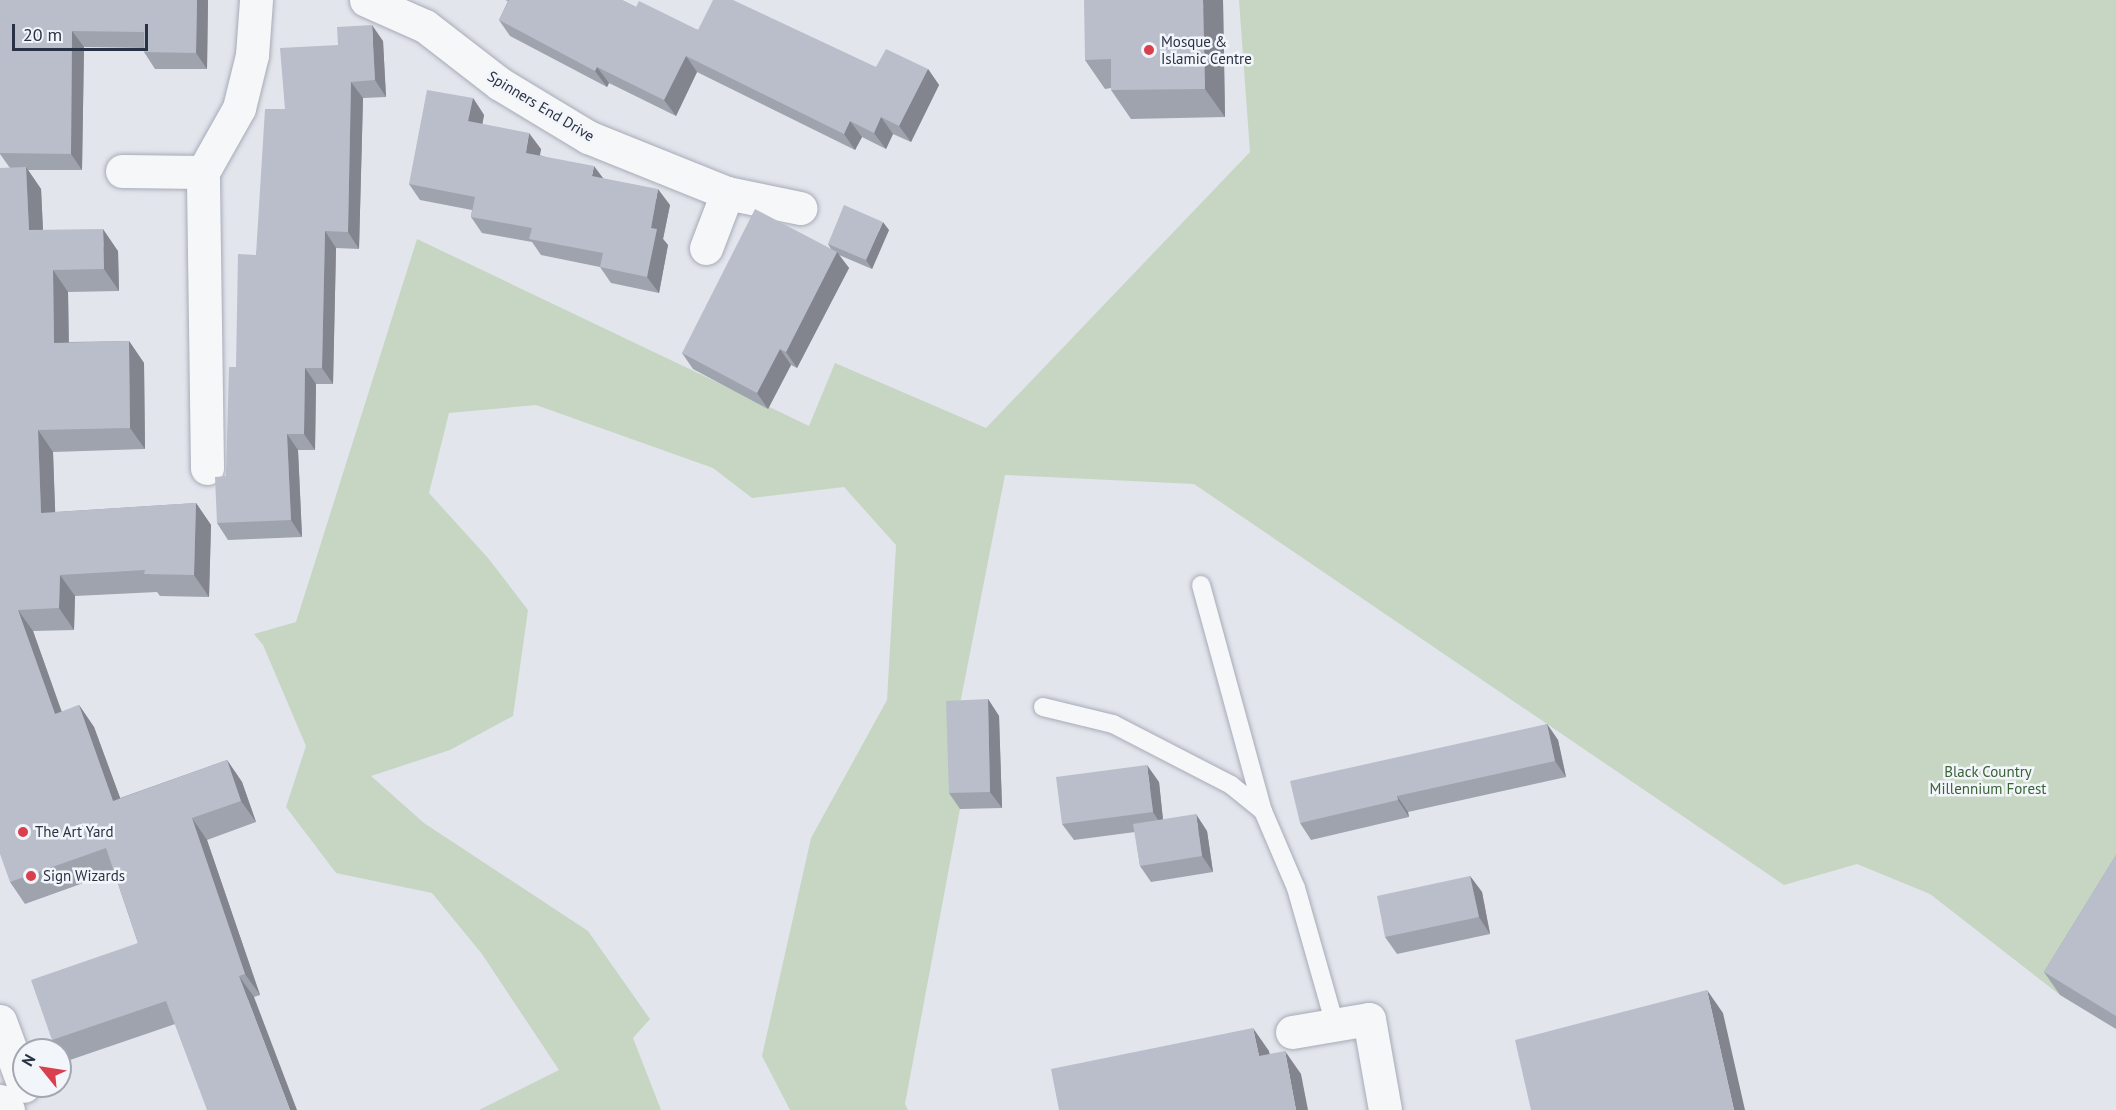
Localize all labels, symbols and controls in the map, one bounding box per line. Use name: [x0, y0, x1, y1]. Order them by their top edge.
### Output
scale bar: [15, 12, 152, 50]
text: 20 m: [23, 23, 62, 46]
place label: Mosque & Islamic Centre: [1161, 32, 1252, 67]
marker: Mosque & Islamic Centre: [1142, 43, 1156, 57]
street label: Spinners End Drive: [484, 67, 598, 145]
park label: Black Country Millennium Forest: [1930, 762, 2046, 797]
place label: The Art Yard: [35, 823, 114, 841]
marker: The Art Yard: [16, 825, 30, 839]
place label: Sign Wizards: [43, 867, 125, 885]
marker: Sign Wizards: [24, 869, 38, 883]
north arrow: [12, 1038, 72, 1098]
text: N: [17, 1050, 39, 1070]

